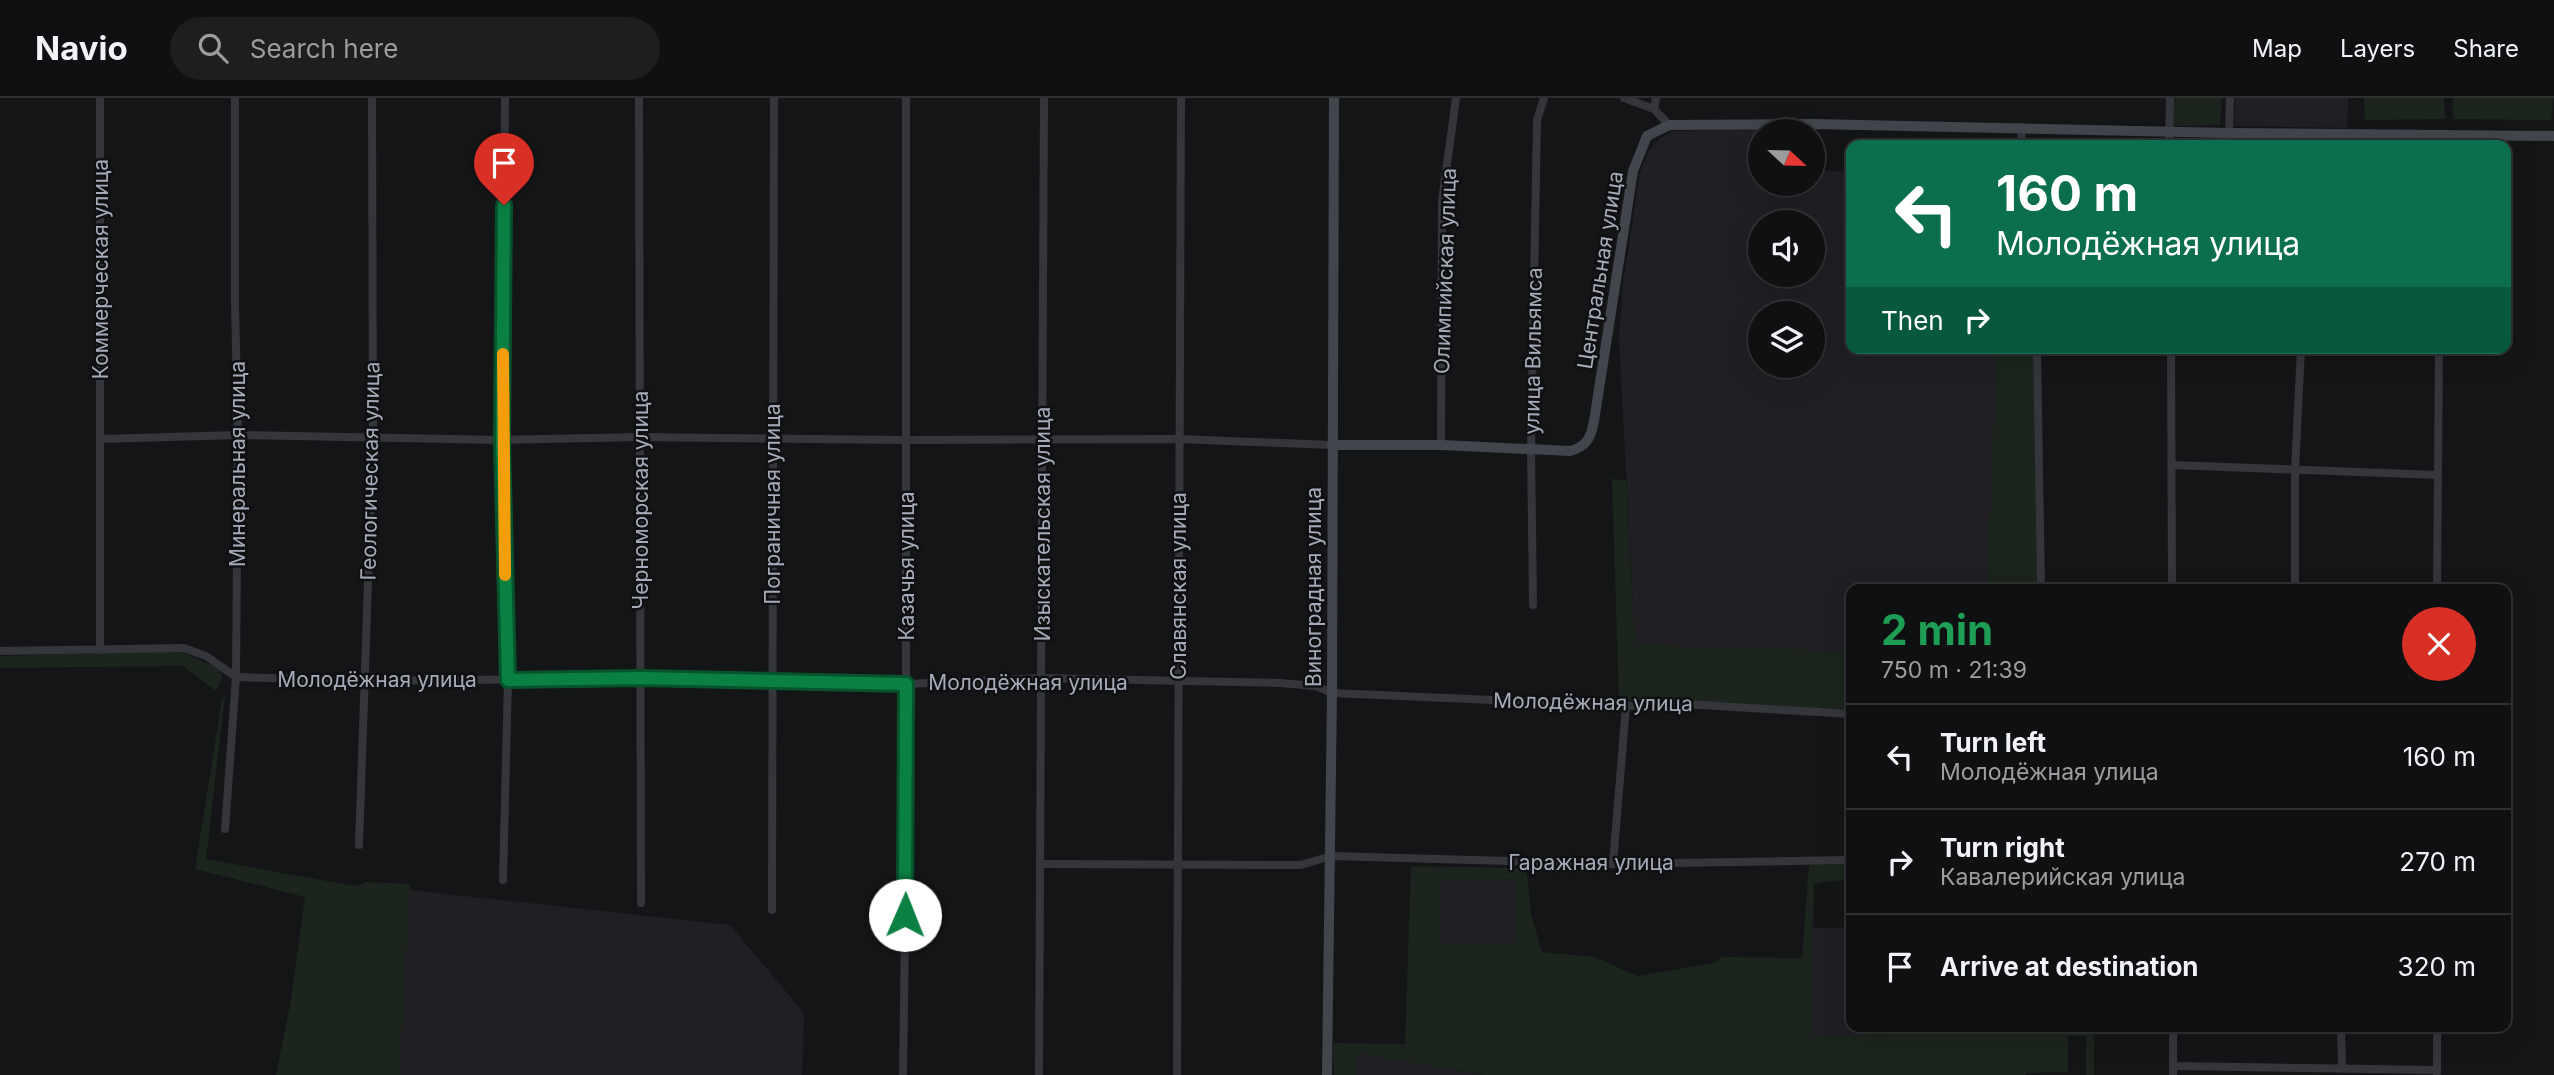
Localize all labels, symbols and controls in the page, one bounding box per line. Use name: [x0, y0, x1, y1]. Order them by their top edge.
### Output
search box: [170, 17, 660, 80]
text: Navio: [35, 28, 128, 68]
icon: search: [194, 29, 232, 67]
text: Search here: [250, 33, 398, 64]
text: Map: [2252, 34, 2302, 63]
text: Layers: [2340, 34, 2415, 63]
text: Share: [2453, 34, 2519, 63]
north arrow: [1748, 119, 1825, 196]
map controls: [1748, 119, 1825, 378]
pin: [474, 133, 534, 205]
icon: arrive: [485, 144, 523, 182]
street label: Коммерческая улица: [88, 159, 113, 379]
text: 160 m: [1996, 164, 2138, 223]
street label: Олимпийская улица: [1429, 167, 1461, 375]
icon: left: [1881, 168, 1972, 259]
street label: Центральная улица: [1572, 169, 1628, 371]
button: sound: [1748, 210, 1825, 287]
text: Молодёжная улица: [1996, 224, 2300, 263]
street label: улица Вильямса: [1519, 267, 1547, 435]
button: layers: [1748, 301, 1825, 378]
icon: right: [1958, 301, 1996, 339]
text: Then: [1881, 305, 1944, 336]
street label: Минеральная улица: [225, 361, 250, 567]
street label: Геологическая улица: [356, 361, 384, 581]
street label: Черноморская улица: [628, 391, 653, 609]
street label: Пограничная улица: [760, 404, 785, 604]
street label: Изыскательская улица: [1030, 407, 1055, 641]
street label: Виноградная улица: [1301, 487, 1326, 687]
street label: Казачья улица: [894, 491, 919, 641]
street label: Славянская улица: [1166, 492, 1191, 680]
text: 2 min: [1881, 604, 1993, 655]
button: close: [2402, 607, 2476, 681]
text: 750 m · 21:39: [1881, 656, 2027, 684]
street label: Молодёжная улица: [277, 667, 477, 692]
street label: Молодёжная улица: [928, 670, 1128, 695]
street label: Молодёжная улица: [1493, 688, 1693, 716]
text: Turn left: [1940, 727, 2046, 758]
icon: left: [1881, 738, 1919, 776]
text: 160 m: [2403, 741, 2476, 772]
text: Молодёжная улица: [1940, 758, 2159, 786]
text: Turn right: [1940, 832, 2065, 863]
icon: right: [1881, 843, 1919, 881]
text: 270 m: [2399, 846, 2476, 877]
street label: Гаражная улица: [1508, 850, 1674, 875]
text: Кавалерийская улица: [1940, 863, 2185, 891]
position arrow: [868, 878, 942, 952]
icon: arrive: [1881, 948, 1919, 986]
text: Arrive at destination: [1940, 951, 2199, 982]
text: 320 m: [2398, 951, 2476, 982]

